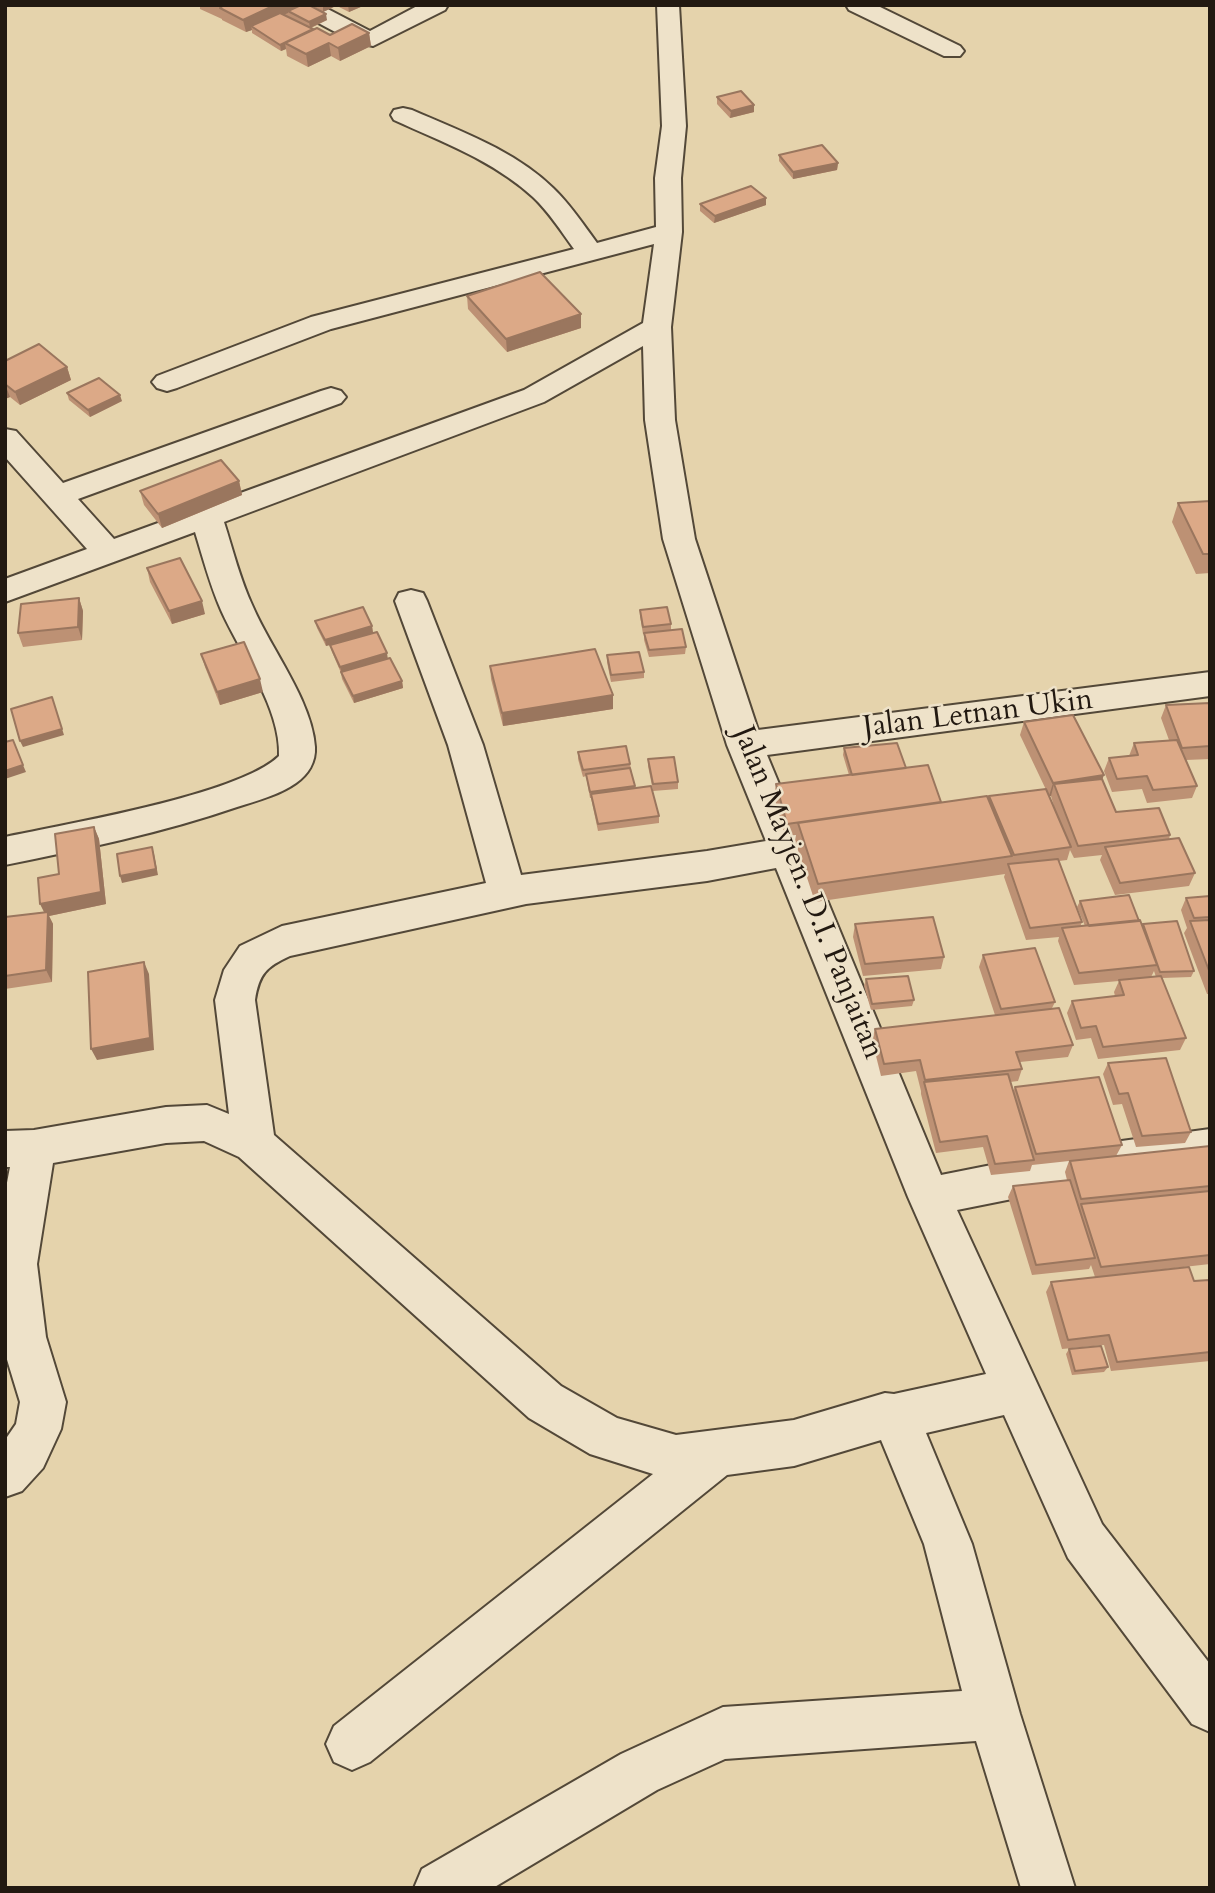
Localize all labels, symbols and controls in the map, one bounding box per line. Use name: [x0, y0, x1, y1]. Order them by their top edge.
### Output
street label: Jalan Letnan Ukin: [861, 683, 1095, 747]
street label: Jalan Mayjen. D.I. Panjaitan: [724, 721, 890, 1065]

